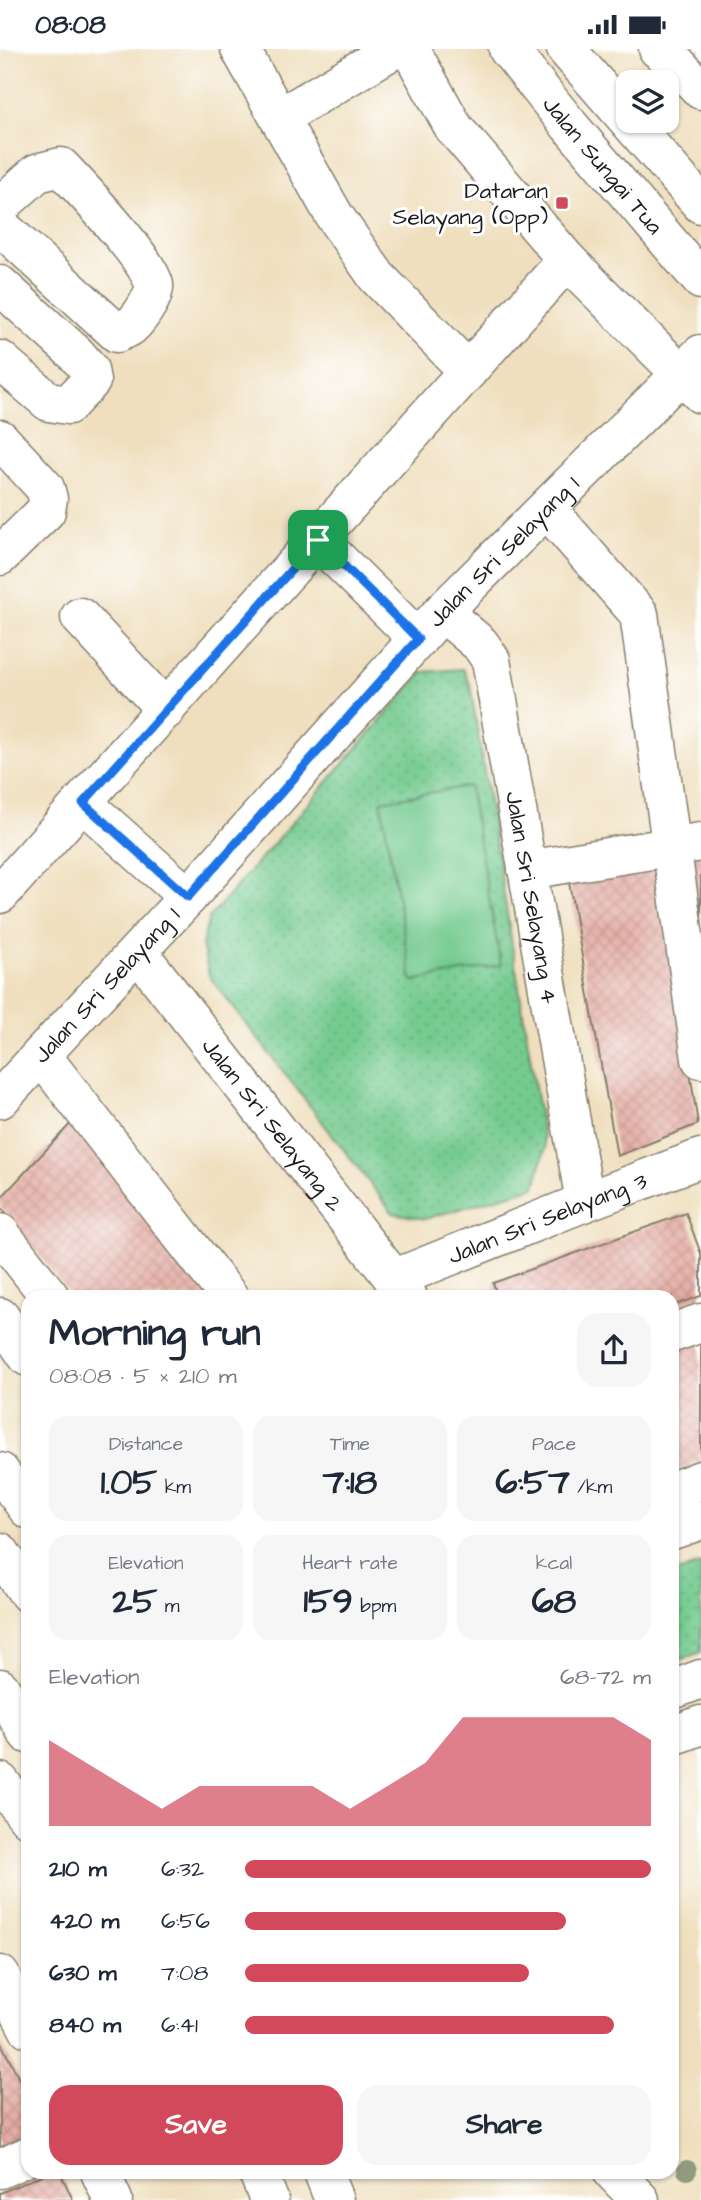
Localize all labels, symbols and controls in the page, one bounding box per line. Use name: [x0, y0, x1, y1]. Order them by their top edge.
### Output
text: 08:08: [35, 7, 106, 43]
map controls: [616, 70, 679, 133]
button: layers: [616, 70, 679, 133]
street label: Jalan Sungai Tua: [535, 90, 670, 242]
place label: Dataran Selayang (Opp): [393, 175, 548, 234]
marker: Dataran Selayang (Opp): [554, 195, 570, 211]
street label: Jalan Sri Selayang 1: [421, 469, 587, 634]
pin: [288, 510, 348, 570]
icon: arrive: [299, 521, 337, 559]
street label: Jalan Sri Selayang 4: [497, 789, 565, 1007]
street label: Jalan Sri Selayang 1: [26, 900, 188, 1071]
street label: Jalan Sri Selayang 2: [194, 1031, 350, 1219]
street label: Jalan Sri Selayang 3: [443, 1165, 652, 1272]
text: Morning run: [49, 1308, 261, 1360]
button: share: [577, 1313, 651, 1387]
text: 08:08 · 5 × 210 m: [49, 1360, 237, 1392]
text: Distance: [109, 1431, 183, 1458]
text: Time: [330, 1431, 370, 1458]
text: Pace: [532, 1431, 576, 1458]
text: 1.05: [101, 1458, 157, 1507]
text: 7:18: [323, 1458, 377, 1507]
text: 6:57: [496, 1458, 570, 1507]
text: km: [157, 1474, 191, 1501]
text: /km: [570, 1474, 612, 1501]
text: Elevation: [109, 1550, 183, 1577]
text: Heart rate: [302, 1550, 398, 1577]
text: kcal: [536, 1550, 572, 1577]
text: 25: [112, 1577, 157, 1626]
text: 159: [304, 1577, 353, 1626]
text: 68: [532, 1577, 576, 1626]
text: m: [157, 1593, 180, 1620]
text: bpm: [353, 1593, 396, 1620]
text: Elevation: [49, 1661, 140, 1693]
text: 68–72 m: [560, 1661, 651, 1693]
text: 210 m: [49, 1853, 107, 1885]
text: 6:32: [161, 1853, 204, 1885]
text: 420 m: [49, 1905, 119, 1937]
text: 6:56: [161, 1905, 210, 1937]
text: 630 m: [49, 1957, 117, 1989]
text: 7:08: [161, 1957, 208, 1989]
text: 840 m: [49, 2009, 121, 2041]
text: 6:41: [161, 2009, 198, 2041]
button: Save: [49, 2085, 343, 2165]
button: Share: [357, 2085, 651, 2165]

